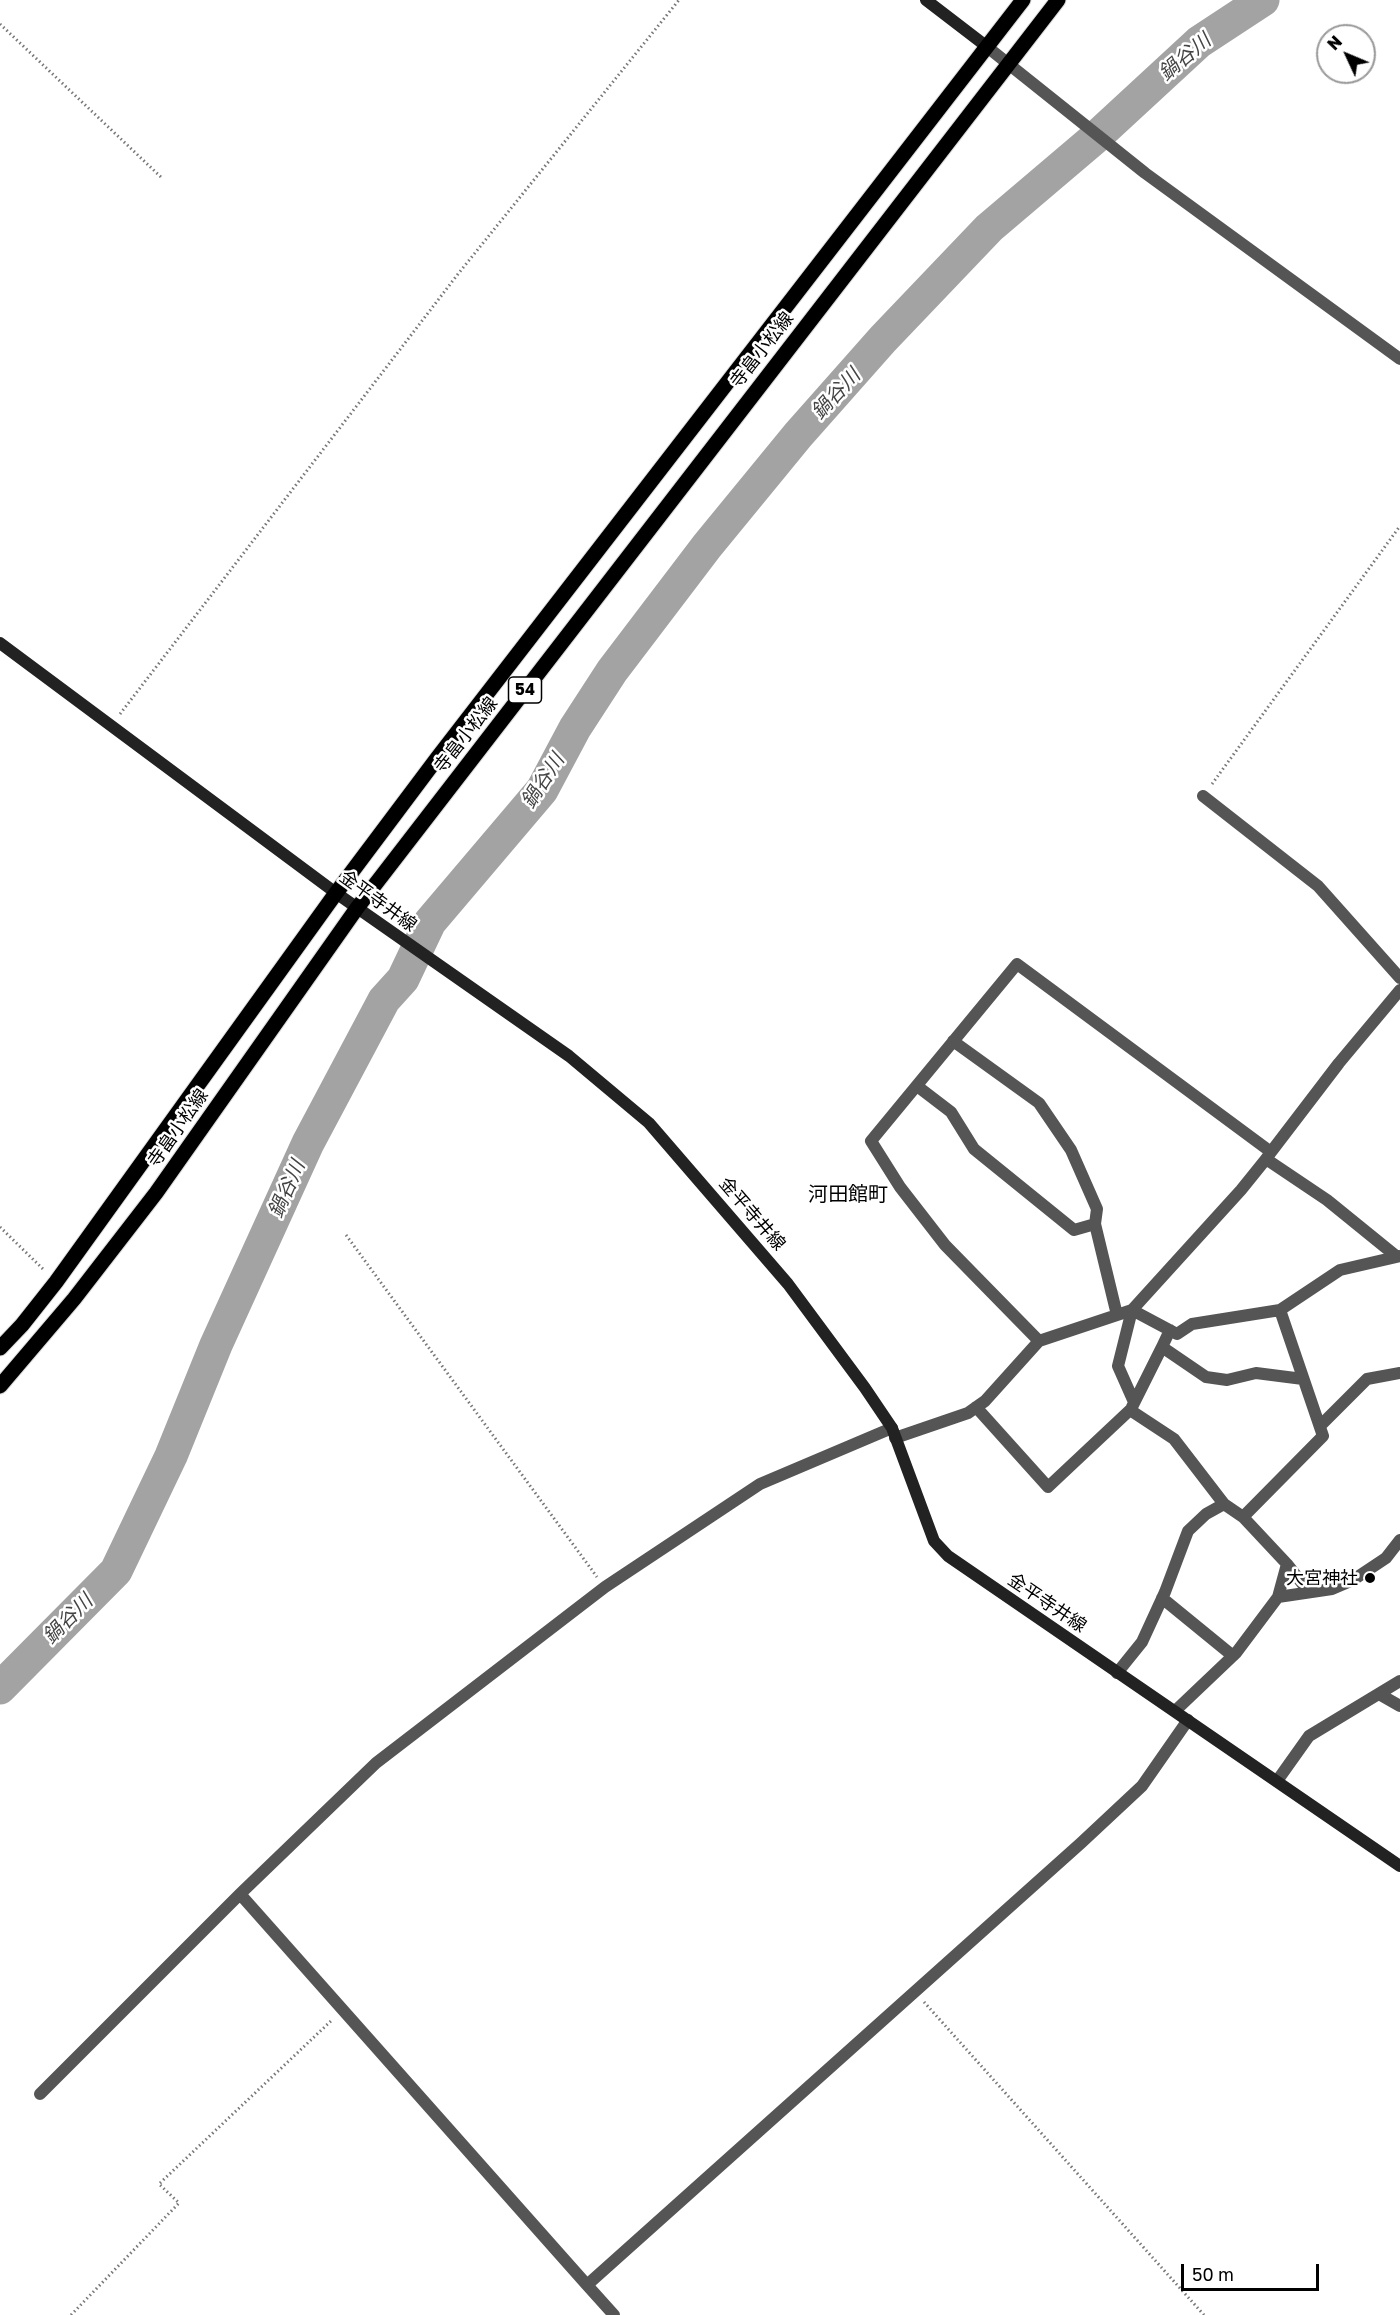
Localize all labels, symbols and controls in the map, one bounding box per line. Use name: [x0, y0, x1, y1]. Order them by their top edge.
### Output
north arrow: [1316, 24, 1376, 84]
water label: 鍋谷川: [1154, 29, 1216, 85]
text: N: [1323, 32, 1346, 54]
street label: 寺畠小松線: [726, 308, 798, 392]
water label: 鍋谷川: [807, 364, 865, 424]
road number: 54: [508, 677, 542, 703]
street label: 寺畠小松線: [430, 693, 502, 777]
water label: 鍋谷川: [517, 749, 569, 813]
street label: 金平寺井線: [335, 866, 421, 936]
street label: 寺畠小松線: [143, 1085, 213, 1171]
water label: 鍋谷川: [264, 1157, 310, 1221]
street label: 金平寺井線: [714, 1173, 790, 1255]
district label: 河田館町: [808, 1183, 888, 1207]
place label: 大宮神社: [1286, 1567, 1358, 1589]
street label: 金平寺井線: [1004, 1569, 1090, 1637]
marker: 大宮神社: [1363, 1571, 1377, 1585]
water label: 鍋谷川: [38, 1589, 98, 1649]
scale bar: [1184, 2252, 1322, 2290]
text: 50 m: [1192, 2263, 1234, 2285]

